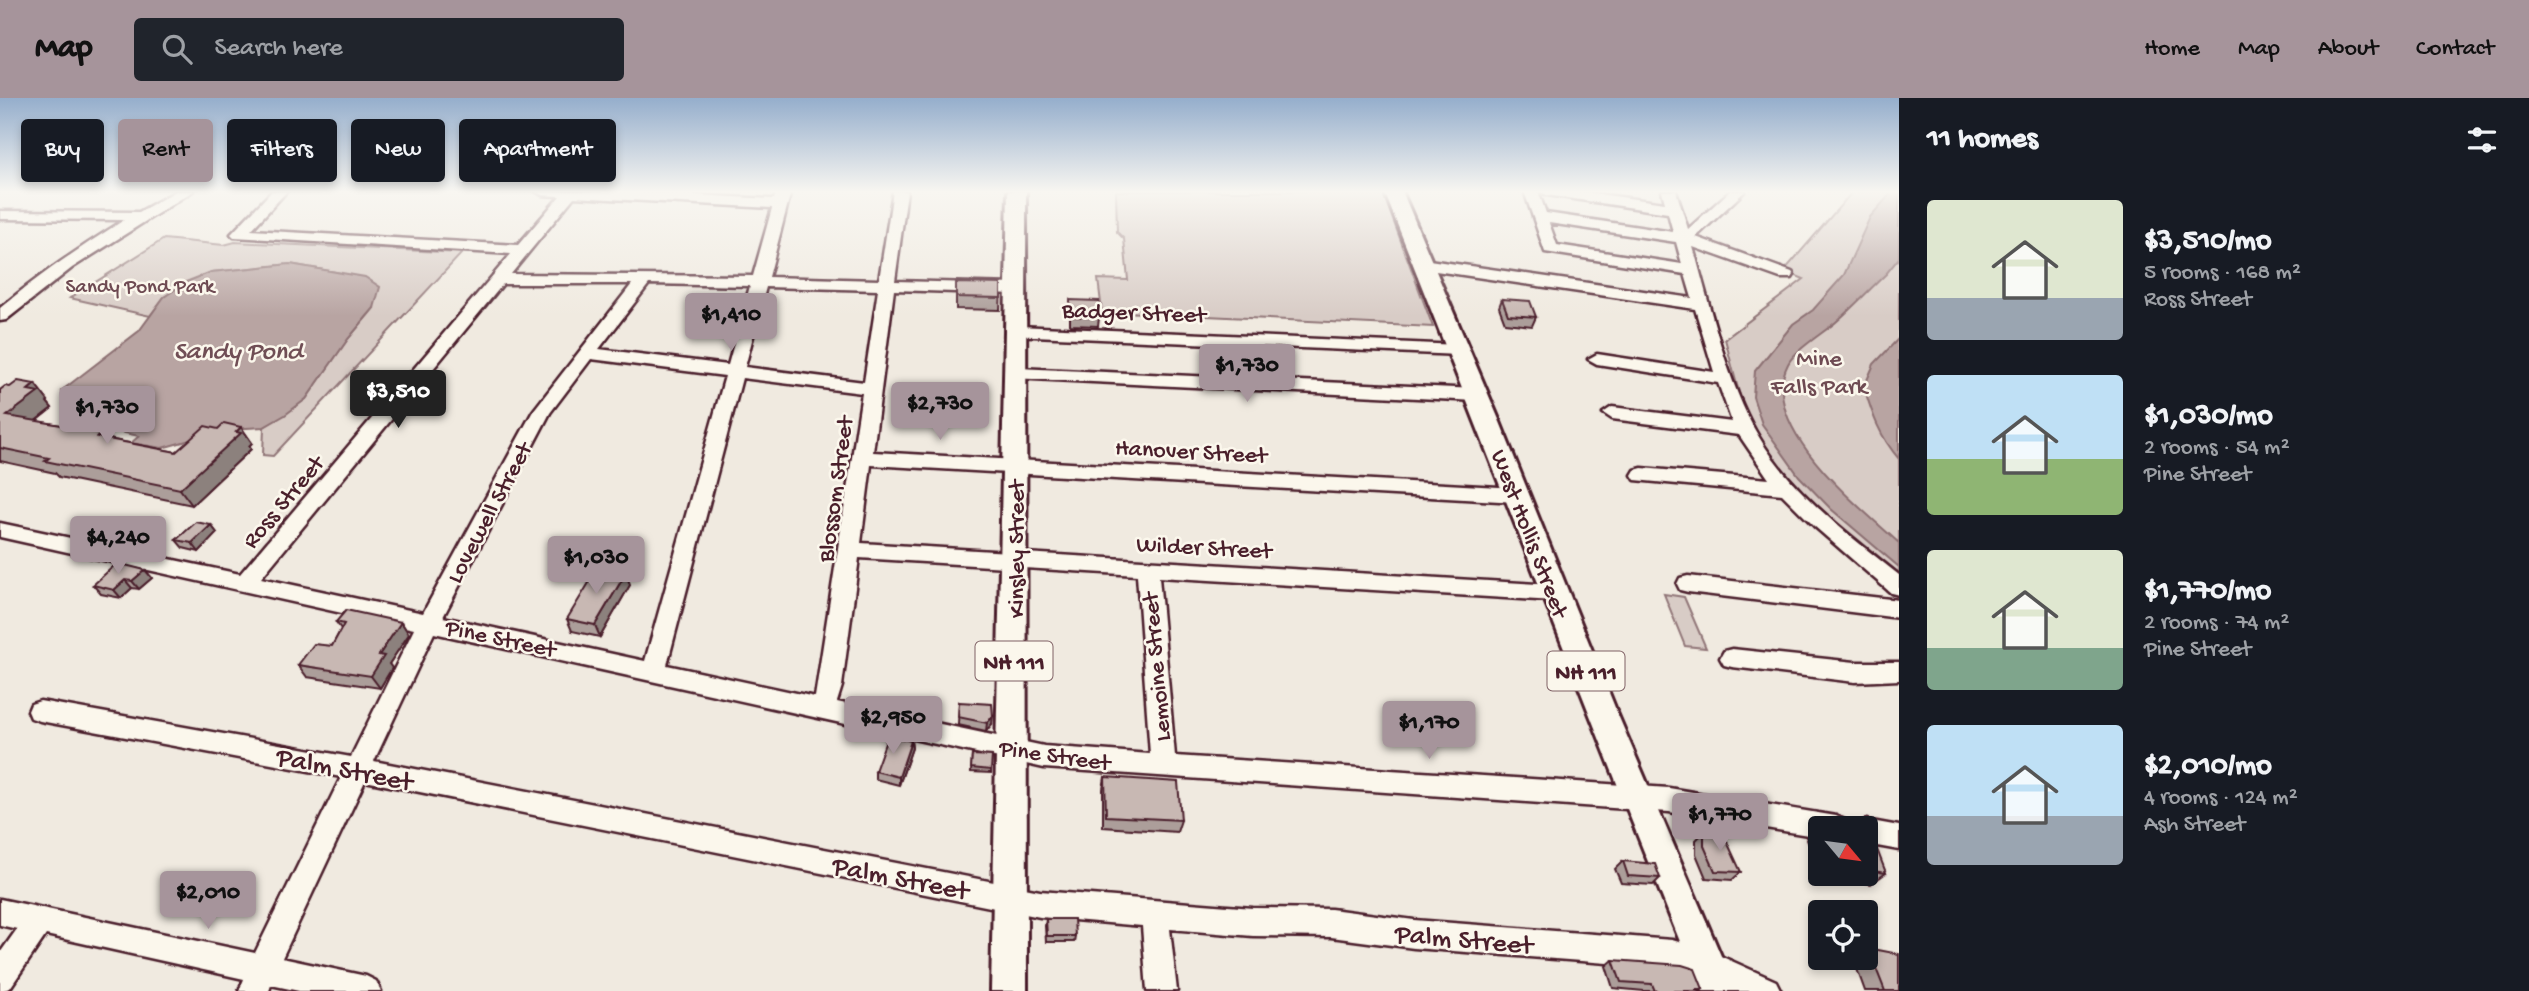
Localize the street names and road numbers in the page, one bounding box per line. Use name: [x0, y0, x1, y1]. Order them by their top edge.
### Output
street label: Badger Street: [1060, 297, 1208, 332]
street label: Blossom Street: [813, 413, 862, 565]
street label: Hanover Street: [1114, 435, 1270, 472]
street label: Lovewell Street: [442, 436, 541, 589]
street label: West Hollis Street: [1482, 446, 1574, 624]
street label: Ross Street: [237, 449, 333, 556]
street label: Kinsley Street: [1004, 478, 1033, 618]
street label: Wilder Street: [1135, 531, 1274, 568]
street label: Lemoine Street: [1137, 589, 1179, 742]
street label: Pine Street: [442, 614, 560, 667]
road number: NH 111: [976, 642, 1052, 680]
road number: NH 111: [1548, 652, 1624, 691]
street label: Pine Street: [996, 735, 1114, 780]
street label: Palm Street: [272, 742, 418, 801]
street label: Palm Street: [828, 851, 974, 910]
street label: Palm Street: [1392, 919, 1537, 964]

